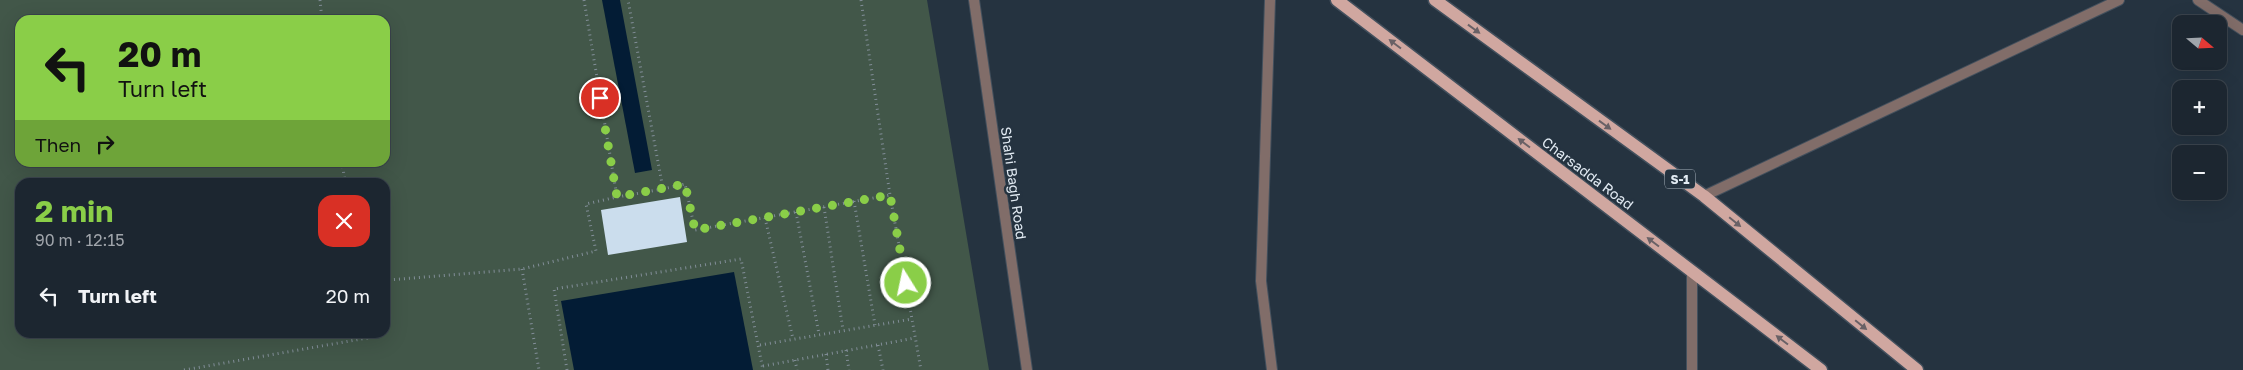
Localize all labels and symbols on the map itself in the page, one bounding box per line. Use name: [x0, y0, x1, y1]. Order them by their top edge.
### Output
north arrow: [2172, 15, 2228, 70]
one-way arrow: [1467, 24, 1481, 34]
one-way arrow: [1388, 39, 1402, 49]
pin: [579, 77, 621, 119]
one-way arrow: [1598, 119, 1611, 130]
street label: Shahi Bagh Road: [998, 126, 1030, 240]
street label: Charsadda Road: [1539, 133, 1637, 213]
one-way arrow: [1517, 138, 1531, 148]
road number: S-1: [1665, 170, 1695, 188]
one-way arrow: [1728, 217, 1741, 228]
one-way arrow: [1647, 236, 1660, 247]
position arrow: [879, 256, 931, 308]
one-way arrow: [1854, 319, 1867, 330]
one-way arrow: [1776, 335, 1789, 346]

